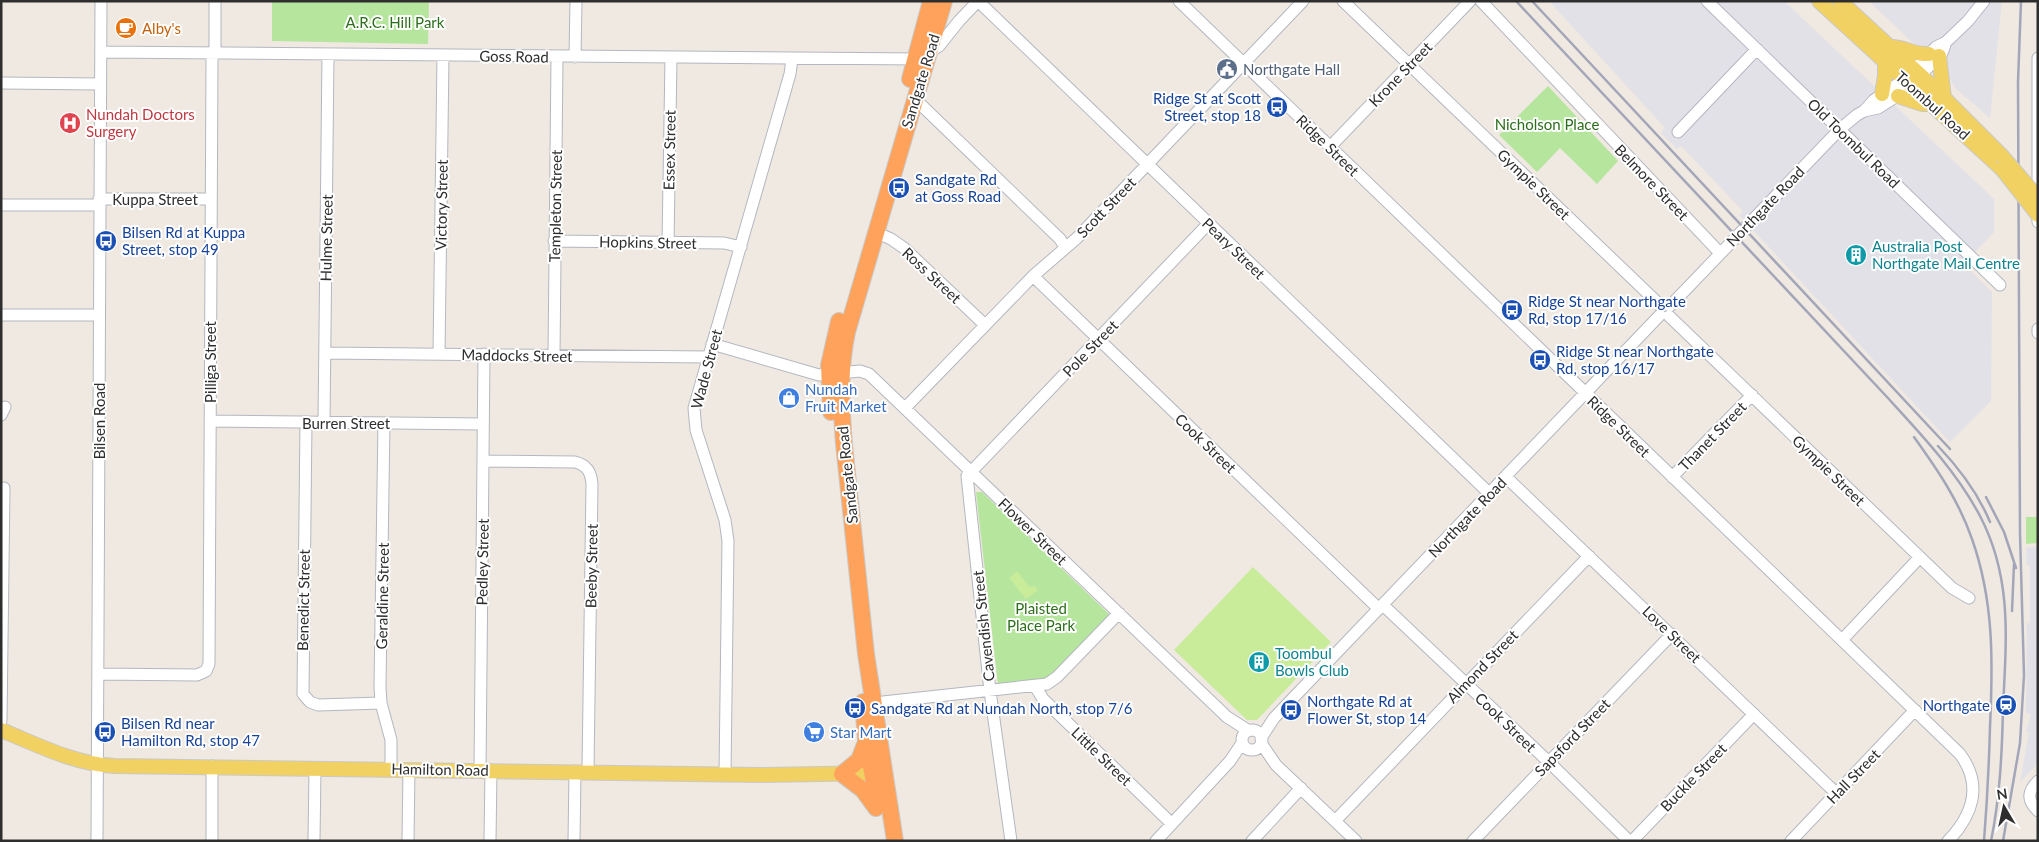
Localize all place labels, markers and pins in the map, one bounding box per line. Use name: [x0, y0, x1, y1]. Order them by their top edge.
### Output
cafe icon: Alby's: [114, 16, 138, 40]
place label: Alby's: [142, 19, 181, 37]
public building icon: Northgate Hall: [1215, 57, 1239, 81]
place label: Northgate Hall: [1243, 60, 1340, 78]
place label: Ridge St at Scott Street, stop 18: [1153, 89, 1262, 124]
bus stop icon: Ridge St at Scott Street, stop 18: [1265, 95, 1289, 119]
place label: Nundah Doctors Surgery: [86, 105, 195, 140]
hospital icon: Nundah Doctors Surgery: [58, 111, 82, 135]
place label: Sandgate Rd at Goss Road: [915, 170, 1001, 205]
bus stop icon: Sandgate Rd at Goss Road: [887, 176, 911, 200]
place label: Bilsen Rd at Kuppa Street, stop 49: [122, 223, 245, 258]
bus stop icon: Bilsen Rd at Kuppa Street, stop 49: [94, 229, 118, 253]
place label: Australia Post Northgate Mail Centre: [1872, 237, 2020, 272]
building icon: Australia Post Northgate Mail Centre: [1844, 243, 1868, 267]
place label: Ridge St near Northgate Rd, stop 17/16: [1528, 292, 1686, 327]
bus stop icon: Ridge St near Northgate Rd, stop 17/16: [1500, 298, 1524, 322]
place label: Ridge St near Northgate Rd, stop 16/17: [1556, 342, 1714, 377]
bus stop icon: Ridge St near Northgate Rd, stop 16/17: [1528, 348, 1552, 372]
place label: Nundah Fruit Market: [805, 380, 887, 415]
shop icon: Nundah Fruit Market: [777, 386, 801, 410]
place label: Toombul Bowls Club: [1275, 644, 1349, 679]
building icon: Toombul Bowls Club: [1247, 650, 1271, 674]
place label: Northgate Rd at Flower St, stop 14: [1307, 692, 1427, 727]
station icon: Northgate: [1994, 693, 2018, 717]
bus stop icon: Sandgate Rd at Nundah North, stop 7/6: [843, 696, 867, 720]
place label: Northgate: [1923, 696, 1990, 714]
bus stop icon: Northgate Rd at Flower St, stop 14: [1279, 698, 1303, 722]
place label: Sandgate Rd at Nundah North, stop 7/6: [871, 699, 1133, 717]
place label: Bilsen Rd near Hamilton Rd, stop 47: [121, 714, 260, 749]
bus stop icon: Bilsen Rd near Hamilton Rd, stop 47: [93, 720, 117, 744]
supermarket icon: Star Mart: [802, 720, 826, 744]
place label: Star Mart: [830, 723, 892, 741]

